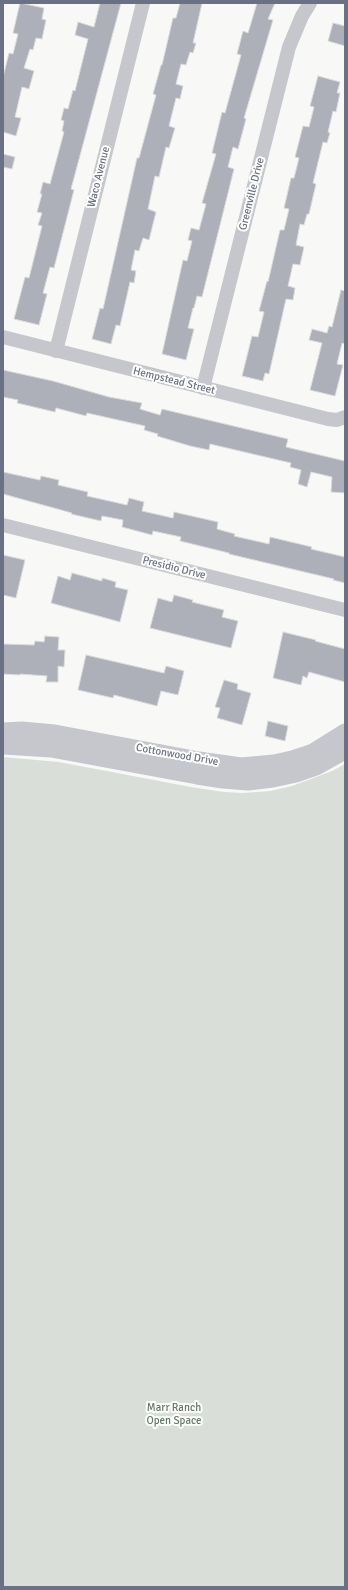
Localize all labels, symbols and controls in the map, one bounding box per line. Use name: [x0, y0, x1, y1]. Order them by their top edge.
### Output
street label: Waco Avenue: [85, 145, 113, 209]
street label: Greenville Drive: [237, 156, 267, 232]
street label: Hempstead Street: [132, 364, 216, 398]
street label: Presidio Drive: [141, 554, 207, 582]
street label: Cottonwood Drive: [135, 741, 219, 769]
park label: Marr Ranch Open Space: [146, 1401, 202, 1427]

